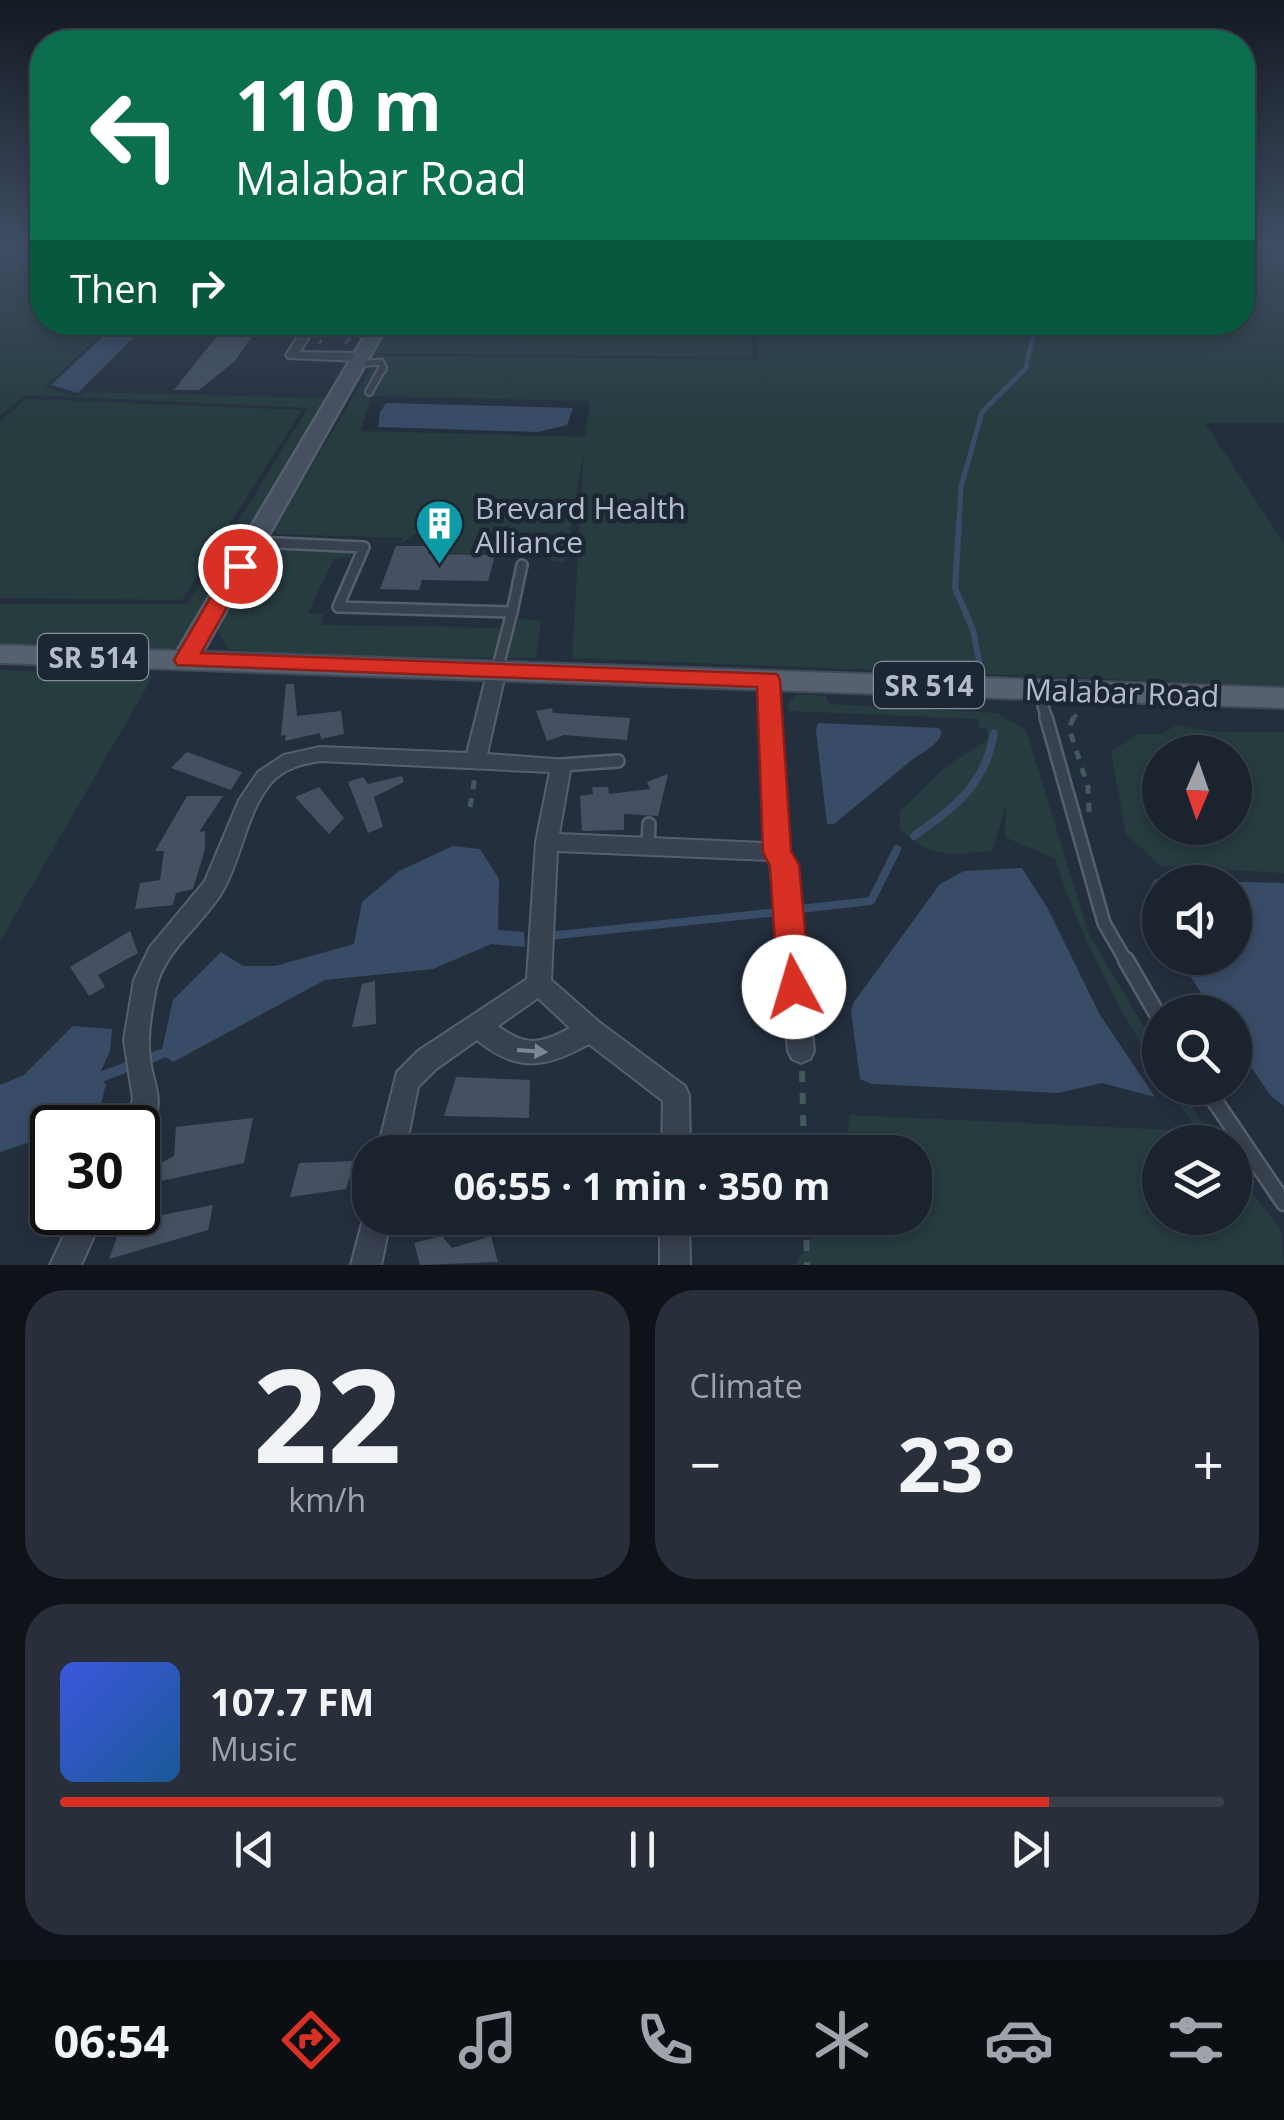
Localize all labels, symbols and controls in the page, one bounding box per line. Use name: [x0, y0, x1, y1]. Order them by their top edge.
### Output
text: 110 m: [235, 56, 442, 152]
icon: left: [70, 70, 200, 200]
text: Malabar Road: [235, 147, 527, 208]
icon: right: [179, 260, 234, 315]
text: Then: [70, 262, 159, 314]
place label: Brevard Health Alliance: [475, 487, 686, 562]
building icon: Brevard Health Alliance: [414, 498, 466, 566]
pin: [198, 524, 283, 609]
icon: arrive: [213, 539, 268, 594]
road number: SR 514: [38, 634, 148, 680]
road number: SR 514: [874, 662, 984, 708]
street label: Malabar Road: [1024, 668, 1220, 716]
north arrow: [1142, 735, 1252, 845]
map controls: [1142, 735, 1252, 1235]
button: sound: [1142, 865, 1252, 975]
position arrow: [742, 935, 846, 1039]
button: search: [1142, 995, 1252, 1105]
one-way arrow: [517, 1044, 548, 1060]
speed limit sign: 30: [30, 1105, 160, 1235]
button: layers: [1142, 1125, 1252, 1235]
text: 06:55 · 1 min · 350 m: [454, 1159, 830, 1211]
text: 22: [253, 1324, 402, 1501]
text: Climate: [690, 1364, 803, 1407]
text: 23°: [898, 1412, 1016, 1514]
text: −: [690, 1426, 721, 1501]
text: +: [1193, 1426, 1224, 1501]
text: km/h: [288, 1478, 366, 1521]
text: 107.7 FM: [210, 1675, 374, 1727]
text: Music: [210, 1727, 297, 1770]
icon: previous: [227, 1822, 282, 1877]
icon: pause: [615, 1822, 670, 1877]
icon: next: [1003, 1822, 1058, 1877]
icon: directions: [276, 2005, 346, 2075]
icon: music: [453, 2005, 523, 2075]
icon: phone: [630, 2005, 700, 2075]
icon: climate: [807, 2005, 877, 2075]
icon: car: [984, 2005, 1054, 2075]
icon: filters: [1161, 2005, 1231, 2075]
text: 06:54: [53, 2010, 169, 2071]

